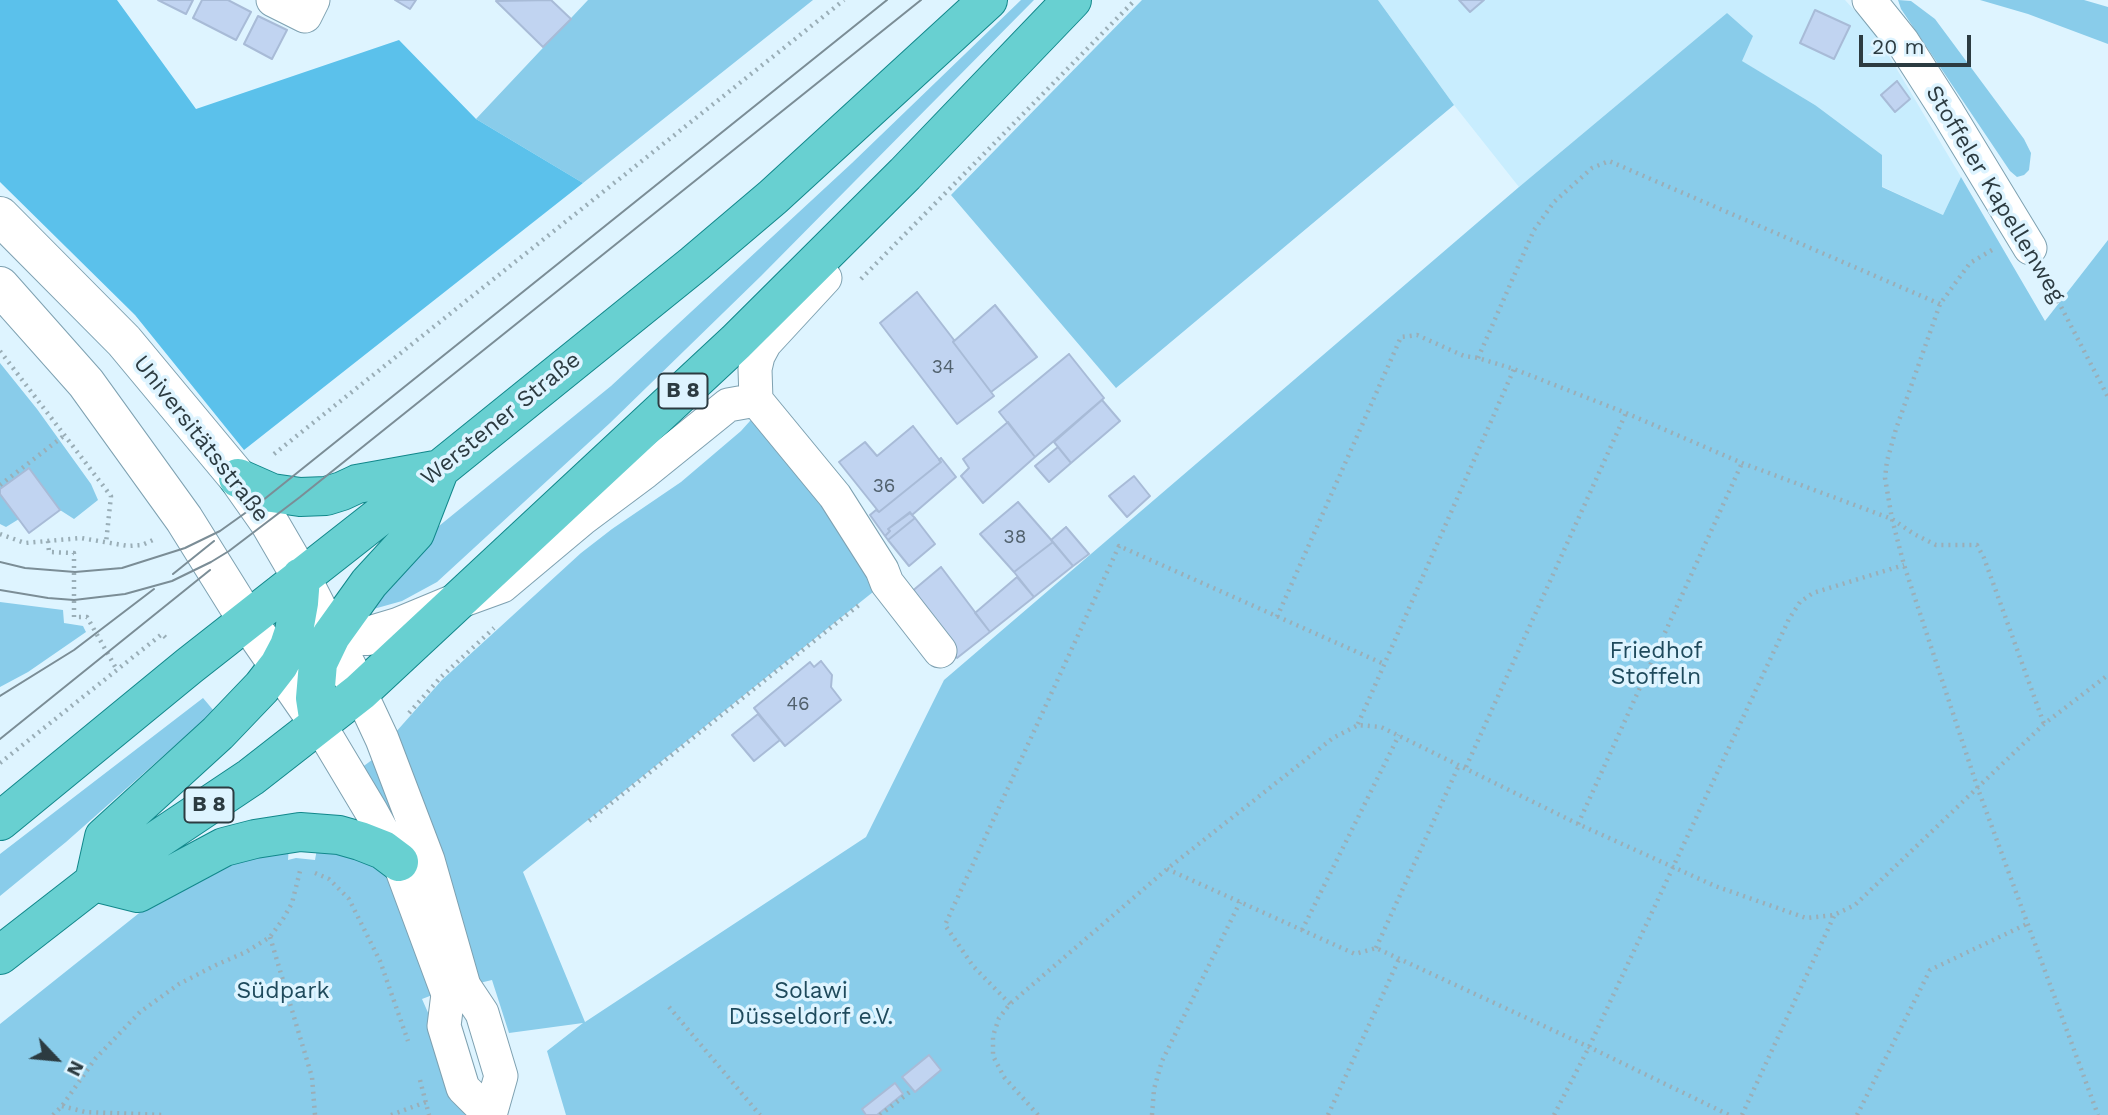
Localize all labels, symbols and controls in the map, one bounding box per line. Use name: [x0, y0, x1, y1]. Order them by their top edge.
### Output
scale bar: [1863, 21, 1975, 65]
text: 20 m: [1872, 34, 1924, 59]
street label: Stoffeler Kapellenweg: [1919, 81, 2071, 307]
street label: Werstener Straße: [416, 346, 586, 492]
street label: Universitätsstraße: [127, 350, 275, 528]
house number: 34: [932, 356, 954, 378]
road number: B 8: [658, 374, 708, 408]
house number: 36: [873, 475, 895, 497]
house number: 38: [1004, 526, 1026, 548]
park label: Friedhof Stoffeln: [1609, 637, 1703, 691]
house number: 46: [786, 693, 810, 715]
road number: B 8: [184, 788, 234, 822]
park label: Südpark: [236, 977, 330, 1005]
park label: Solawi Düsseldorf e.V.: [729, 977, 893, 1031]
north arrow: [21, 1024, 91, 1094]
text: N: [62, 1057, 89, 1080]

